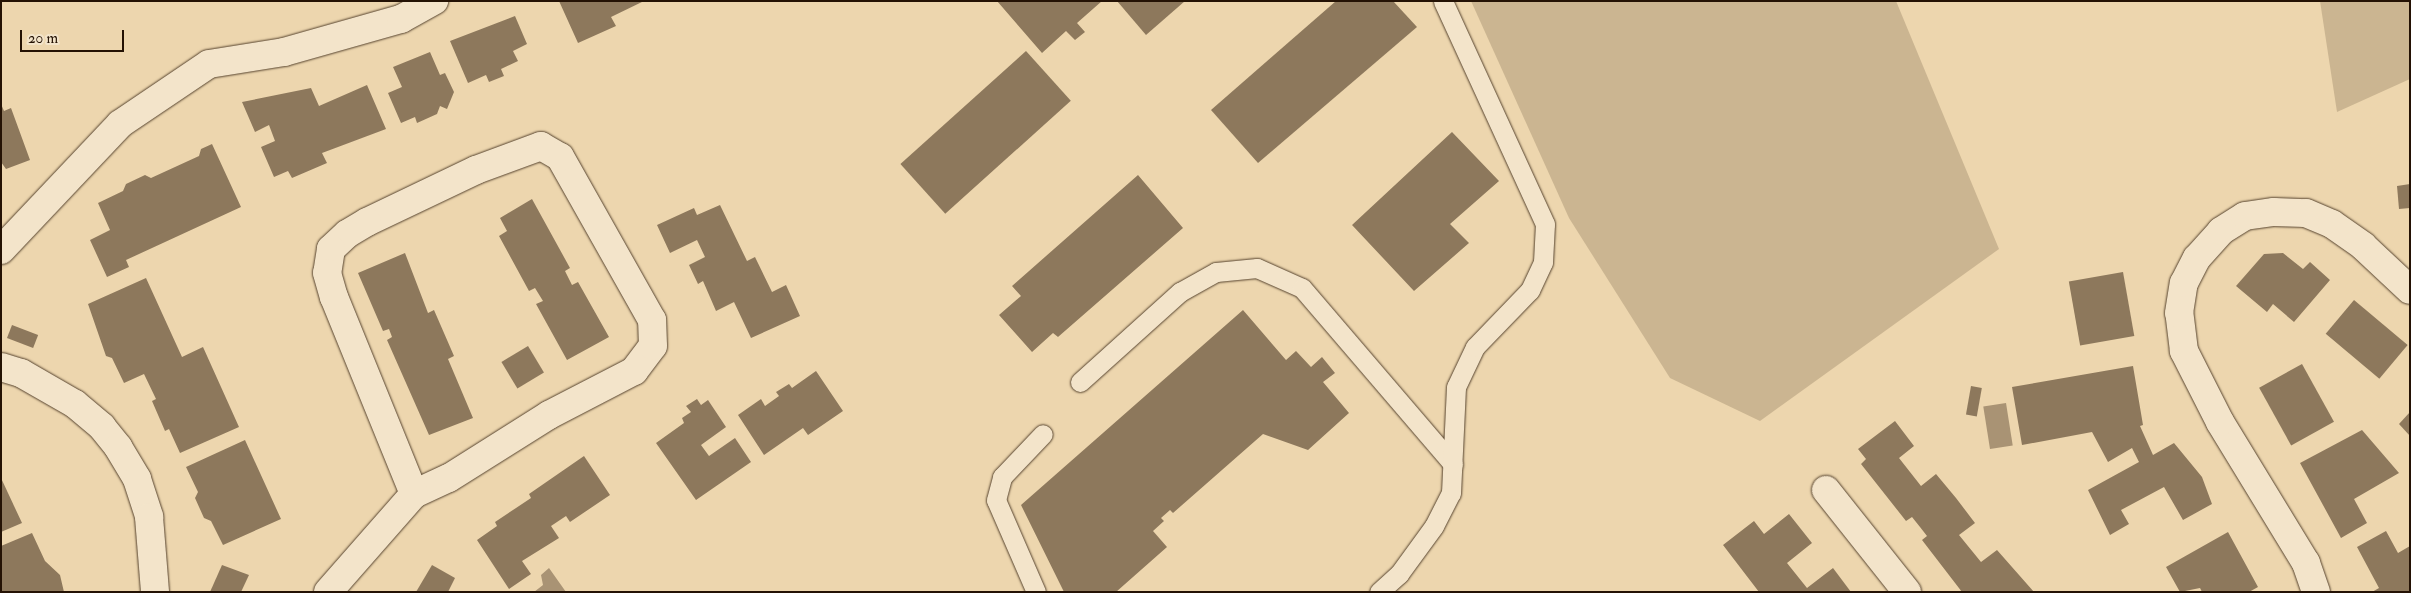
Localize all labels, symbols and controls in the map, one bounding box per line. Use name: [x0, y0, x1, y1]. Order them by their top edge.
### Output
scale bar: [22, 20, 126, 52]
text: 20 m: [28, 29, 58, 48]

